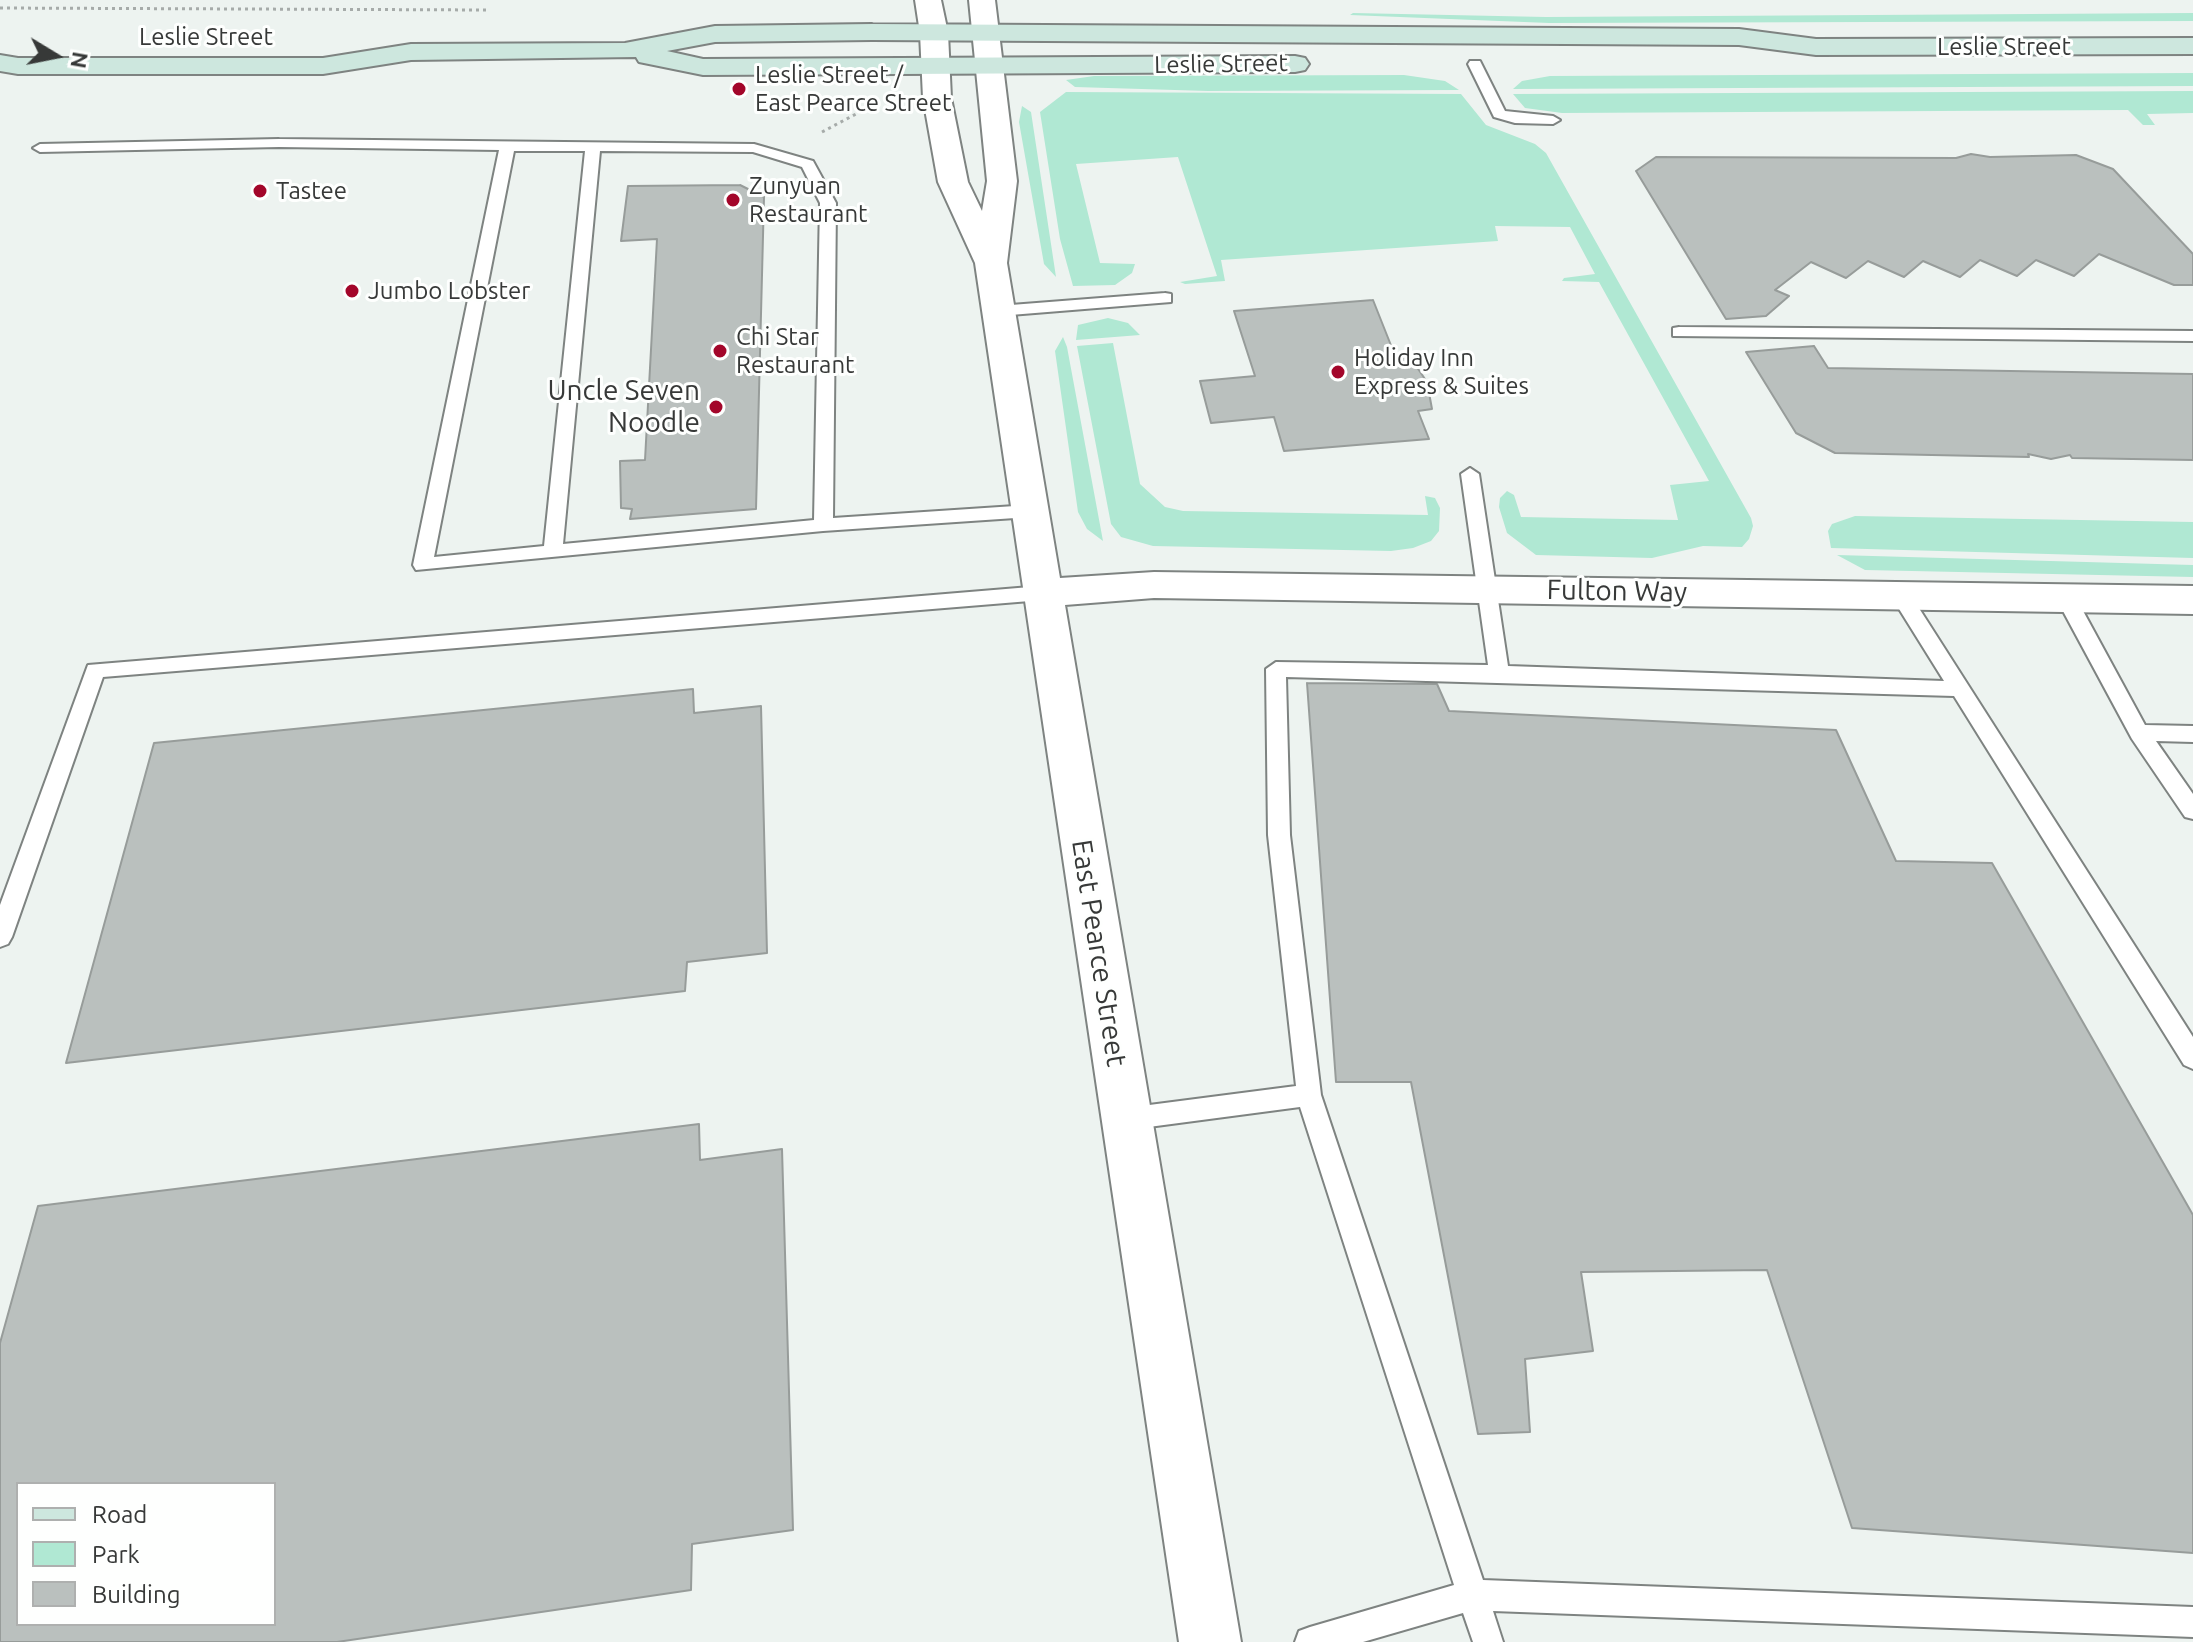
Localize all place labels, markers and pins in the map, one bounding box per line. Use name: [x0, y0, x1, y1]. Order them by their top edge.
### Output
place label: Leslie Street / East Pearce Street: [755, 61, 951, 117]
marker: Leslie Street / East Pearce Street: [730, 80, 748, 98]
place label: Zunyuan Restaurant: [749, 172, 868, 228]
place label: Tastee: [276, 177, 347, 205]
marker: Tastee: [251, 182, 269, 200]
marker: Zunyuan Restaurant: [724, 191, 742, 209]
place label: Jumbo Lobster: [368, 277, 530, 305]
marker: Jumbo Lobster: [343, 282, 361, 300]
place label: Chi Star Restaurant: [736, 323, 855, 379]
marker: Chi Star Restaurant: [711, 342, 729, 360]
place label: Holiday Inn Express & Suites: [1354, 344, 1529, 400]
marker: Holiday Inn Express & Suites: [1329, 363, 1347, 381]
place label: Uncle Seven Noodle: [547, 374, 700, 440]
marker: Uncle Seven Noodle: [707, 398, 725, 416]

